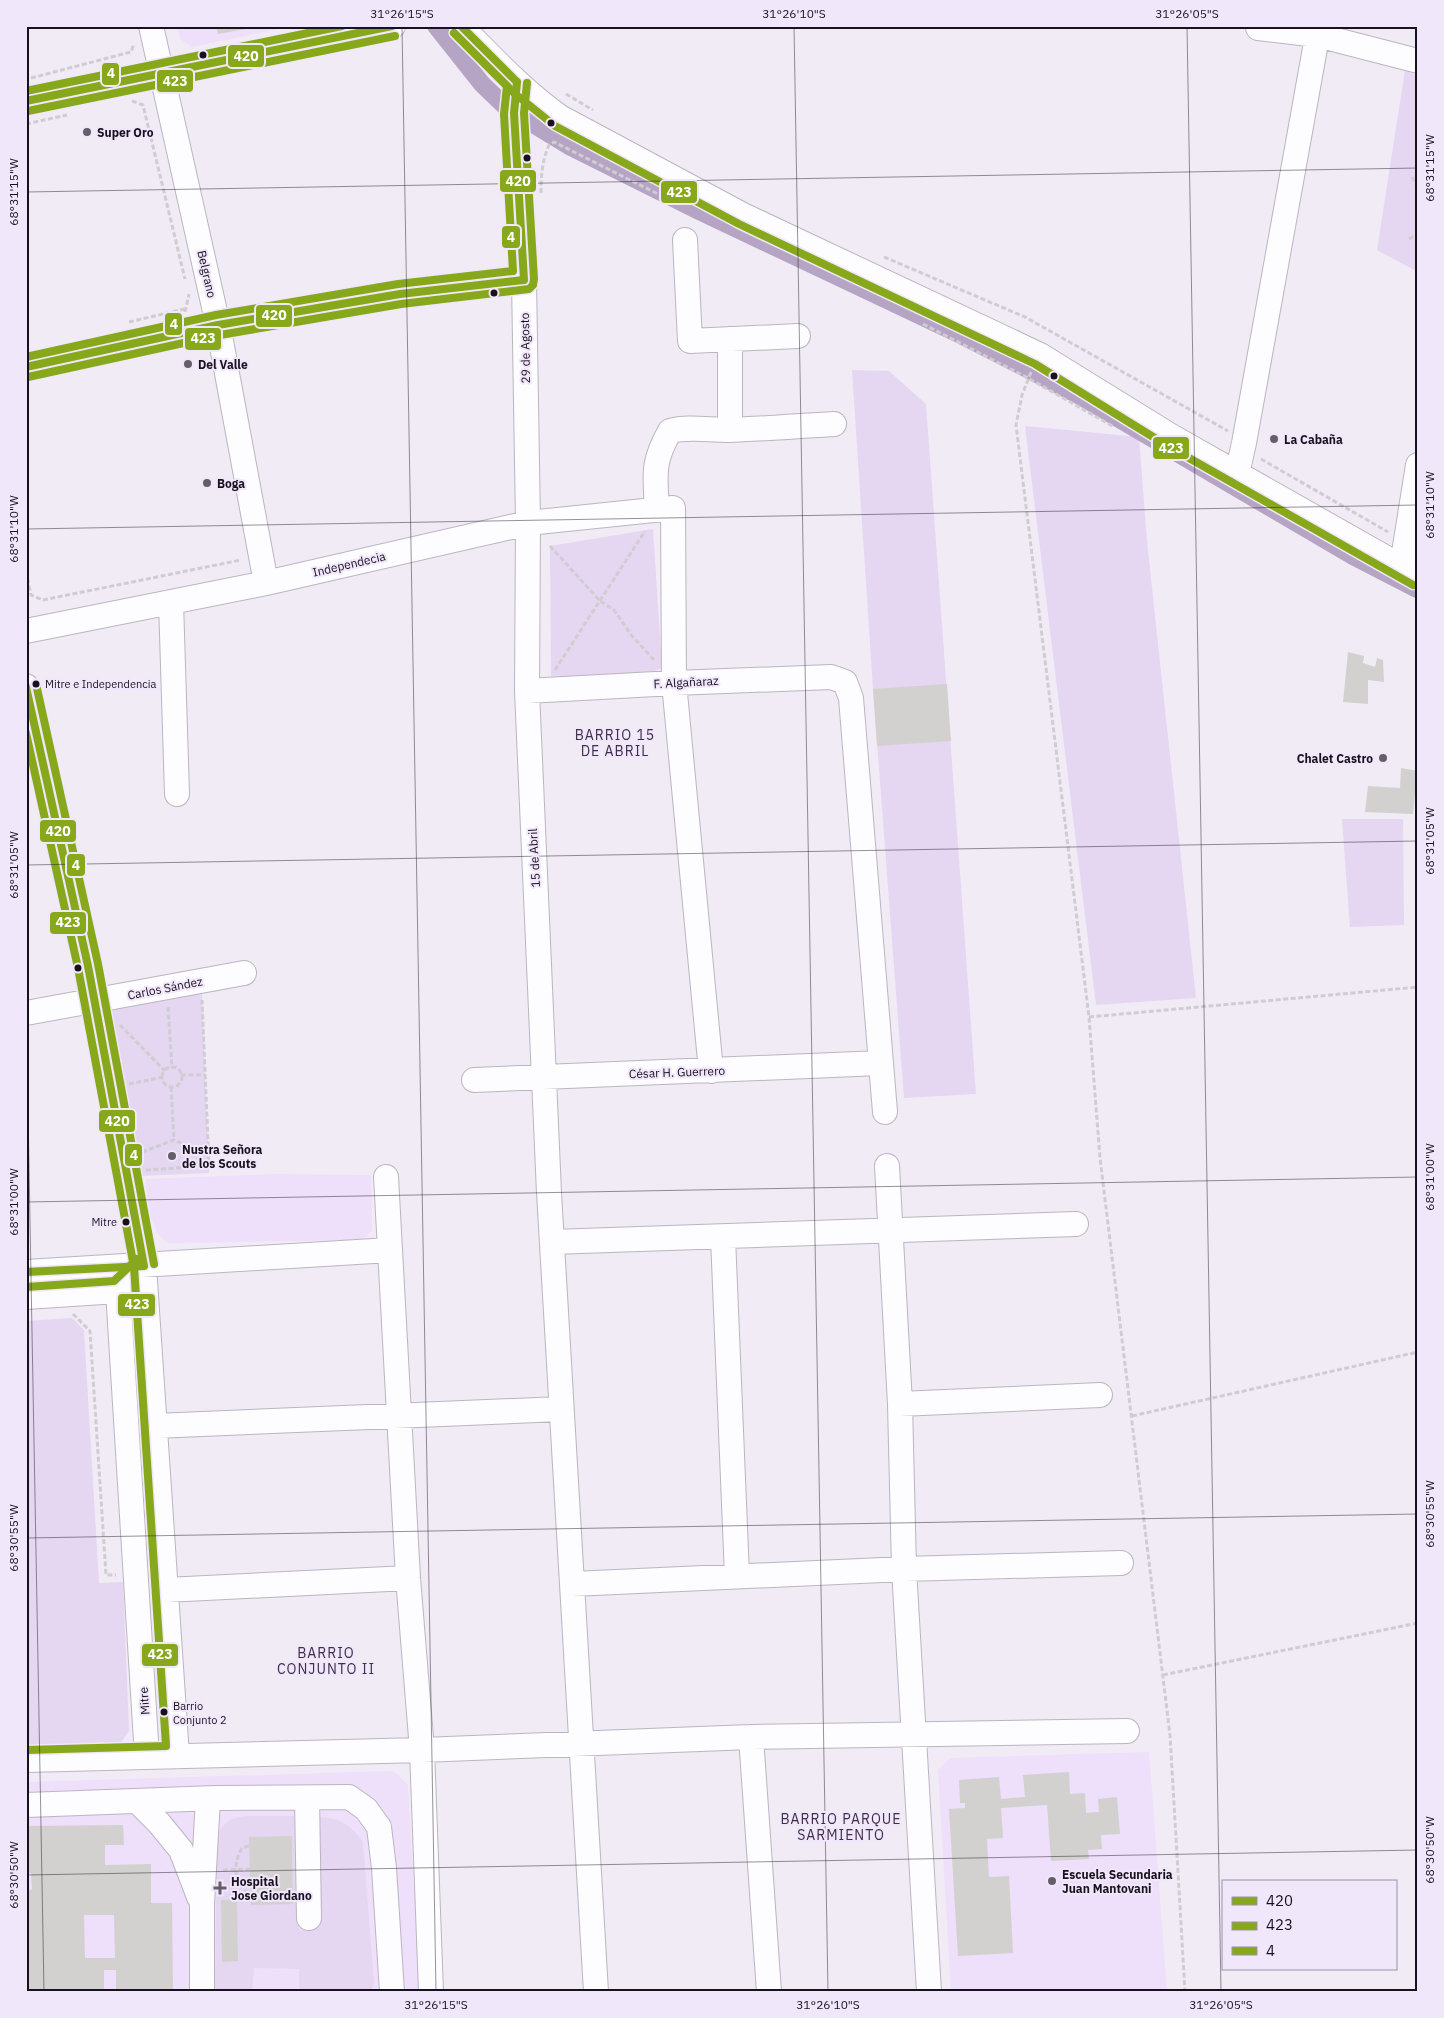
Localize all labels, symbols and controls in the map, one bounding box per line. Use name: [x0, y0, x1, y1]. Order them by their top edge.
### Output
text: 31°26'15"S: [370, 6, 434, 21]
text: 31°26'10"S: [762, 6, 826, 21]
text: 31°26'05"S: [1155, 6, 1219, 21]
line badge: 420: [227, 44, 265, 68]
text: 420: [233, 47, 259, 65]
unlabelled marker: [198, 50, 208, 60]
line badge: 4: [101, 62, 120, 86]
text: 4: [107, 64, 115, 82]
line badge: 423: [156, 69, 194, 93]
text: 423: [162, 72, 188, 90]
unlabelled marker: [546, 118, 556, 128]
place label: Super Oro: [97, 125, 154, 140]
marker: Super Oro: [81, 126, 93, 138]
text: 68°31'15"W: [1422, 134, 1437, 202]
unlabelled marker: [522, 153, 532, 163]
text: 68°31'15"W: [6, 158, 21, 226]
line badge: 420: [499, 169, 537, 193]
text: 420: [505, 172, 531, 190]
line badge: 423: [660, 180, 698, 204]
text: 423: [666, 183, 692, 201]
line badge: 4: [501, 225, 521, 249]
text: 4: [507, 228, 515, 246]
street label: Belgrano: [194, 249, 220, 300]
unlabelled marker: [489, 288, 499, 298]
line badge: 420: [255, 304, 293, 328]
text: 420: [261, 306, 287, 324]
line badge: 4: [164, 312, 183, 336]
street label: 29 de Agosto: [517, 312, 533, 384]
text: 4: [170, 315, 178, 333]
line badge: 423: [184, 327, 222, 351]
text: 423: [190, 329, 216, 347]
place label: Del Valle: [198, 357, 248, 372]
marker: Del Valle: [182, 358, 194, 370]
unlabelled marker: [1049, 371, 1059, 381]
place label: La Cabaña: [1284, 432, 1343, 447]
marker: La Cabaña: [1268, 433, 1280, 445]
line badge: 423: [1152, 436, 1190, 460]
text: 423: [1158, 439, 1184, 457]
text: 68°31'10"W: [1422, 471, 1437, 539]
place label: Boga: [217, 476, 245, 491]
marker: Boga: [201, 477, 213, 489]
text: 68°31'10"W: [6, 495, 21, 563]
street label: Independecia: [311, 548, 388, 580]
street label: F. Algañaraz: [653, 673, 719, 691]
place label: Mitre e Independencia: [45, 677, 156, 691]
marker: Mitre e Independencia: [31, 679, 41, 689]
district label: BARRIO 15 DE ABRIL: [575, 726, 655, 760]
place label: Chalet Castro: [1297, 751, 1373, 766]
marker: Chalet Castro: [1377, 752, 1389, 764]
text: 68°31'05"W: [1422, 807, 1437, 875]
line badge: 420: [39, 819, 77, 843]
text: 420: [45, 822, 71, 840]
street label: 15 de Abril: [525, 828, 543, 888]
text: 68°31'05"W: [6, 831, 21, 899]
line badge: 4: [66, 853, 86, 877]
text: 4: [72, 856, 80, 874]
line badge: 423: [49, 911, 87, 935]
text: 423: [55, 913, 81, 931]
unlabelled marker: [73, 963, 83, 973]
street label: Carlos Sández: [126, 973, 204, 1003]
street label: César H. Guerrero: [629, 1063, 726, 1081]
line badge: 420: [98, 1109, 136, 1133]
text: 420: [104, 1112, 130, 1130]
place label: Nustra Señora de los Scouts: [182, 1142, 263, 1171]
line badge: 4: [124, 1143, 143, 1167]
text: 68°31'00"W: [1422, 1143, 1437, 1211]
text: 4: [130, 1146, 138, 1164]
marker: Nustra Señora de los Scouts: [166, 1150, 178, 1162]
text: 68°31'00"W: [6, 1168, 21, 1236]
place label: Mitre: [91, 1215, 117, 1229]
marker: Mitre: [121, 1217, 131, 1227]
line badge: 423: [117, 1293, 156, 1317]
text: 423: [124, 1295, 150, 1313]
text: 68°30'55"W: [1422, 1480, 1437, 1548]
text: 68°30'55"W: [6, 1504, 21, 1572]
line badge: 423: [141, 1643, 179, 1667]
district label: BARRIO CONJUNTO II: [277, 1644, 375, 1678]
text: 423: [147, 1645, 173, 1663]
street label: Mitre: [136, 1686, 152, 1715]
place label: Barrio Conjunto 2: [173, 1699, 227, 1727]
marker: Barrio Conjunto 2: [159, 1707, 169, 1717]
district label: BARRIO PARQUE SARMIENTO: [781, 1810, 901, 1844]
text: 68°30'50"W: [1422, 1816, 1437, 1884]
text: 68°30'50"W: [6, 1841, 21, 1909]
place label: Escuela Secundaria Juan Mantovani: [1062, 1867, 1173, 1896]
place label: Hospital Jose Giordano: [231, 1874, 312, 1903]
marker: Escuela Secundaria Juan Mantovani: [1046, 1875, 1058, 1887]
legend: [1222, 1880, 1396, 1970]
marker: Hospital Jose Giordano: [213, 1881, 227, 1895]
text: 420: [1266, 1891, 1293, 1910]
text: 423: [1266, 1915, 1293, 1934]
text: 4: [1266, 1941, 1275, 1960]
text: 31°26'15"S: [404, 1997, 468, 2012]
text: 31°26'10"S: [796, 1997, 860, 2012]
text: 31°26'05"S: [1189, 1997, 1253, 2012]

